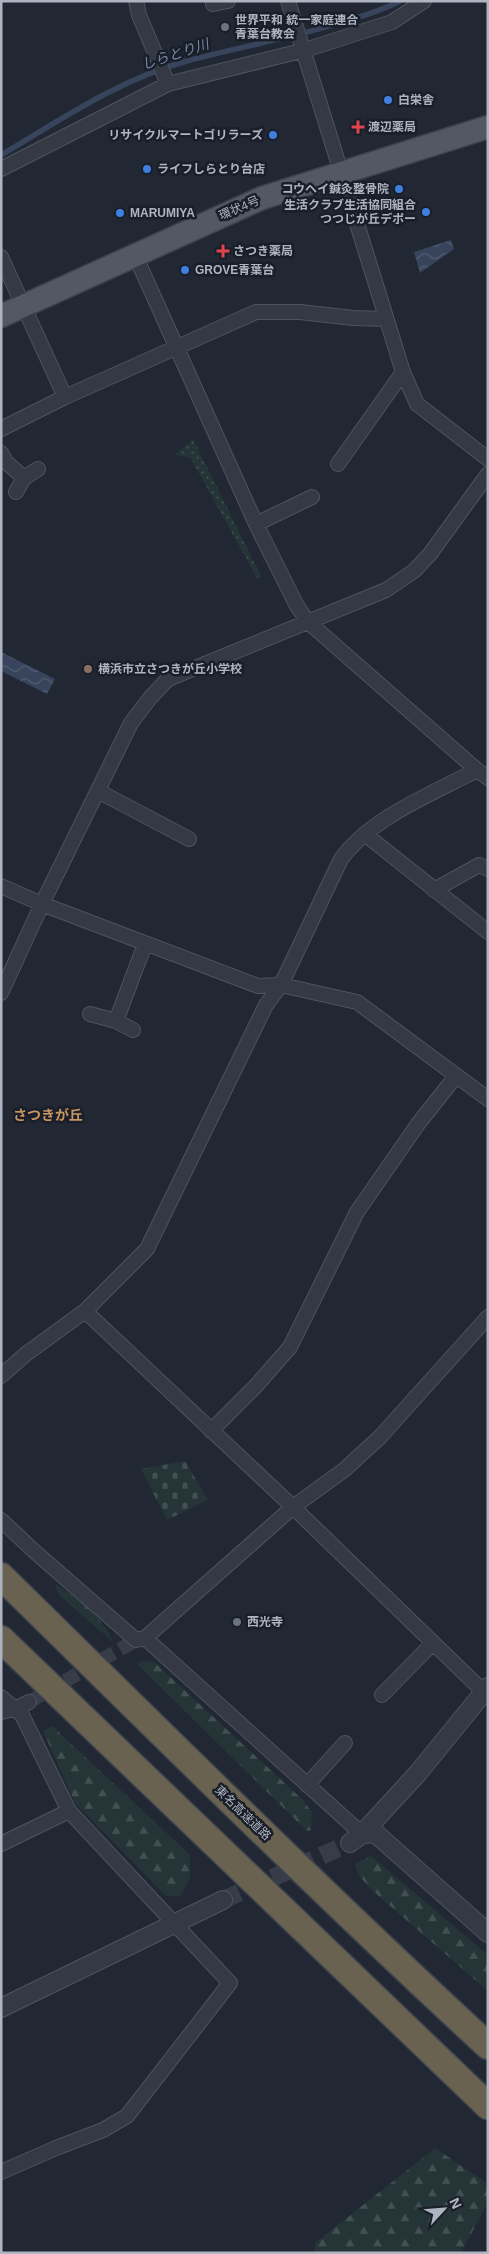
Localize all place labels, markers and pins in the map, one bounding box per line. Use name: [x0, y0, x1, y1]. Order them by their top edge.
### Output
place label: 世界平和 統一家庭連合 青葉台教会: [235, 13, 358, 41]
marker: 世界平和 統一家庭連合 青葉台教会: [219, 21, 231, 33]
place label: 白栄舎: [398, 93, 434, 107]
marker: 白栄舎: [382, 94, 394, 106]
place label: 渡辺薬局: [368, 120, 416, 134]
marker: 渡辺薬局: [352, 121, 364, 133]
place label: リサイクルマートゴリラーズ: [108, 128, 263, 142]
marker: リサイクルマートゴリラーズ: [267, 129, 279, 141]
place label: ライフしらとり台店: [157, 162, 265, 176]
marker: ライフしらとり台店: [141, 163, 153, 175]
place label: コウヘイ鍼灸整骨院: [281, 182, 389, 196]
marker: コウヘイ鍼灸整骨院: [393, 183, 405, 195]
place label: 生活クラブ生活協同組合 つつじが丘デポー: [284, 198, 416, 226]
place label: MARUMIYA: [130, 206, 195, 220]
marker: 生活クラブ生活協同組合 つつじが丘デポー: [420, 206, 432, 218]
marker: MARUMIYA: [114, 207, 126, 219]
place label: さつき薬局: [233, 244, 293, 258]
marker: さつき薬局: [217, 245, 229, 257]
place label: GROVE青葉台: [195, 263, 274, 277]
marker: GROVE青葉台: [179, 264, 191, 276]
place label: 横浜市立さつきが丘小学校: [98, 662, 242, 676]
marker: 横浜市立さつきが丘小学校: [82, 663, 94, 675]
place label: 西光寺: [247, 1615, 283, 1629]
marker: 西光寺: [231, 1616, 243, 1628]

